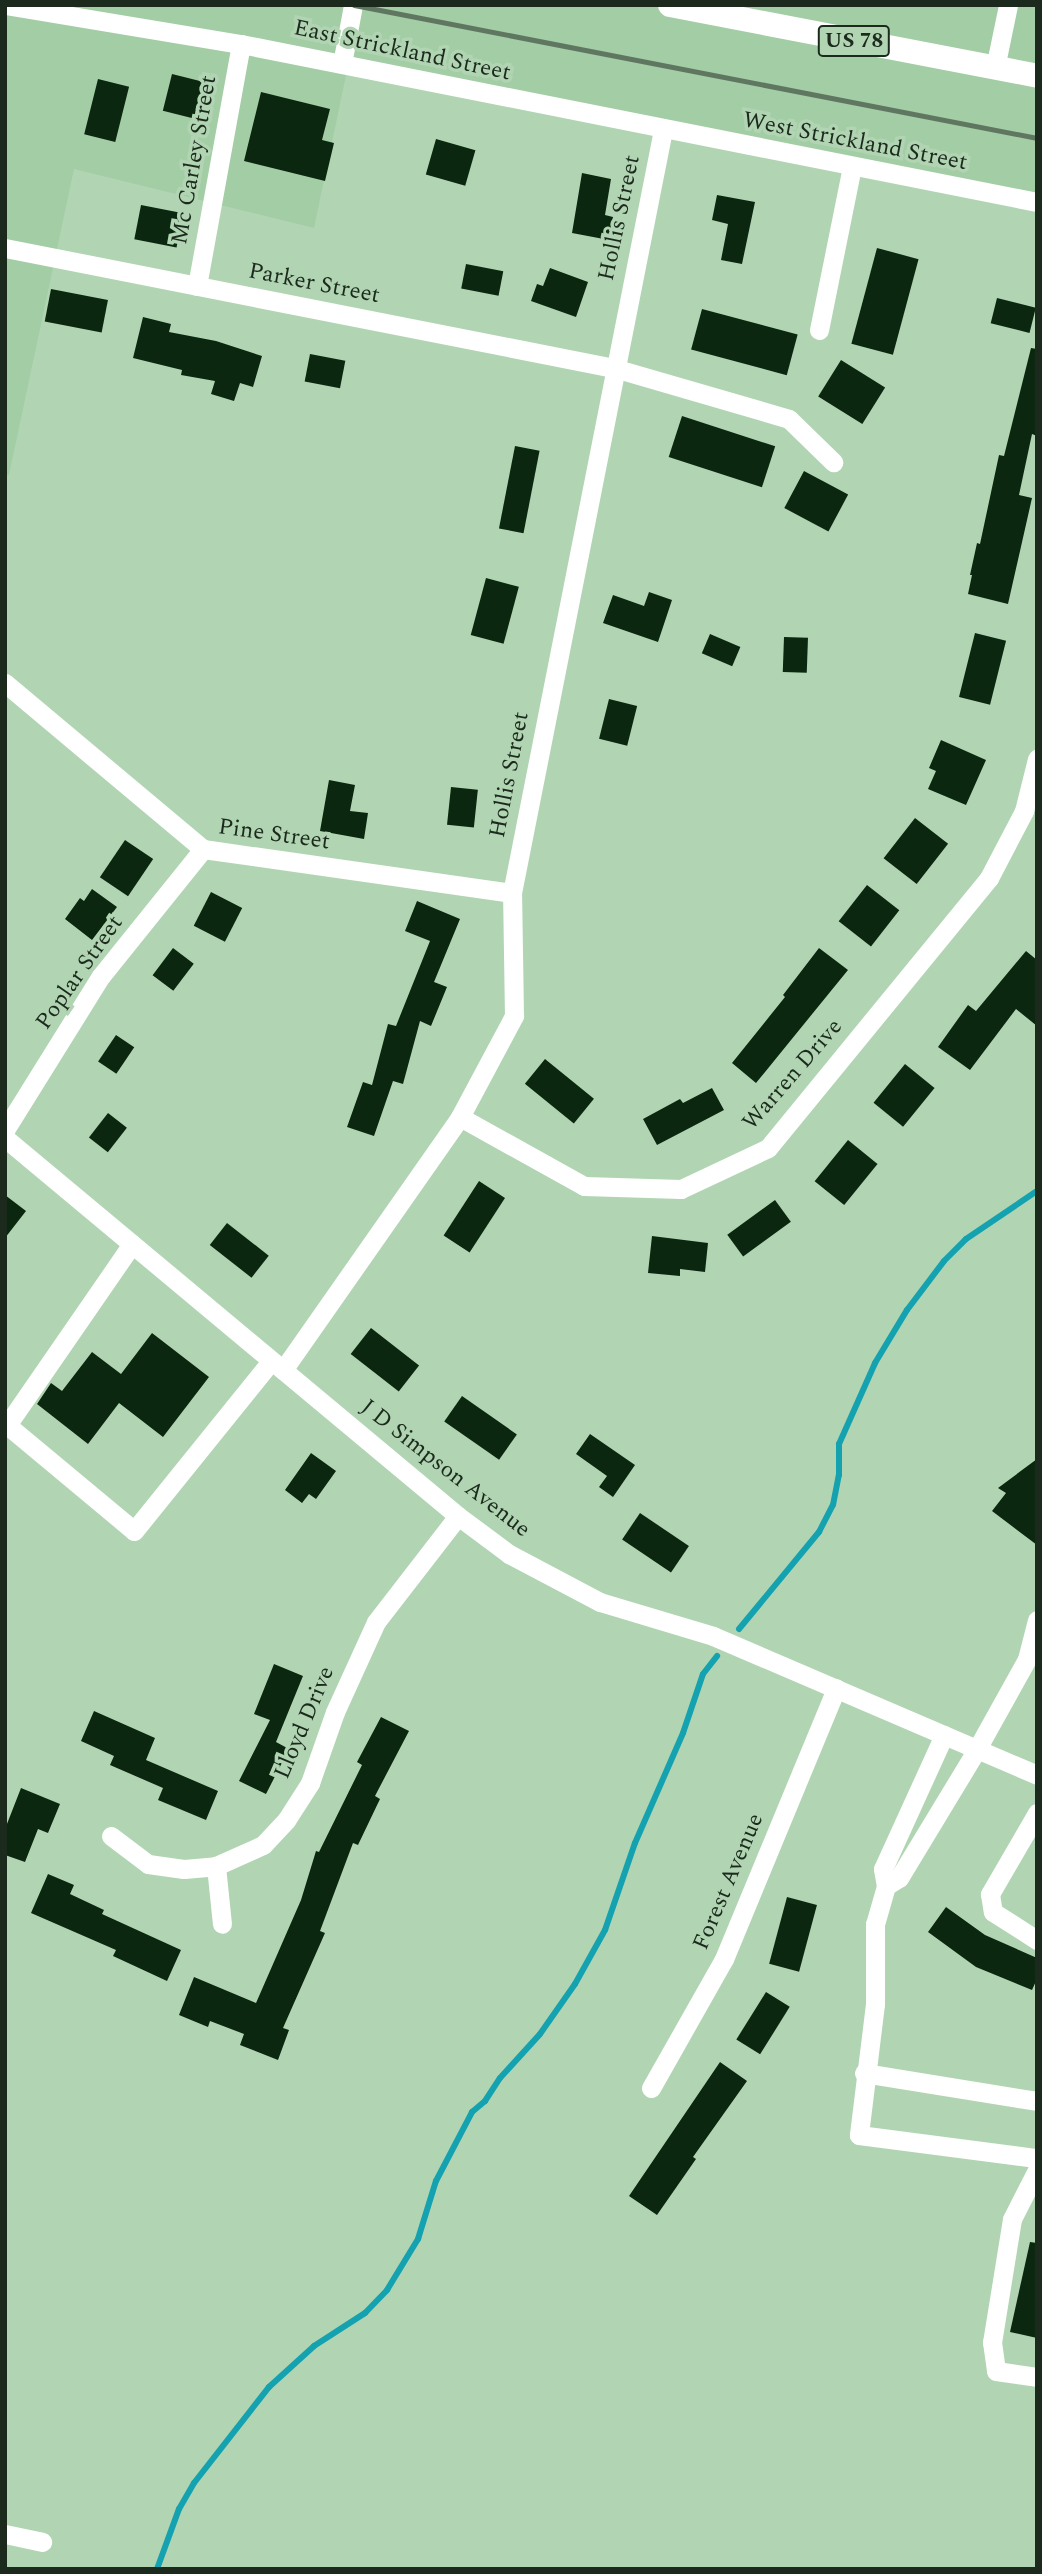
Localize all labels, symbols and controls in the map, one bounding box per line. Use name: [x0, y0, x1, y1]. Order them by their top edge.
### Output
street label: East Strickland Street: [291, 15, 513, 87]
road number: US 78: [817, 23, 891, 58]
street label: Mc Carley Street: [167, 73, 223, 247]
street label: West Strickland Street: [740, 107, 970, 177]
street label: Hollis Street: [593, 153, 647, 283]
street label: Parker Street: [246, 258, 382, 310]
street label: Hollis Street: [484, 710, 536, 840]
street label: Pine Street: [216, 814, 332, 856]
street label: Poplar Street: [31, 911, 129, 1035]
street label: Warren Drive: [737, 1014, 849, 1136]
street label: J D Simpson Avenue: [355, 1394, 535, 1544]
street label: Lloyd Drive: [269, 1663, 341, 1783]
street label: Forest Avenue: [688, 1810, 770, 1954]

